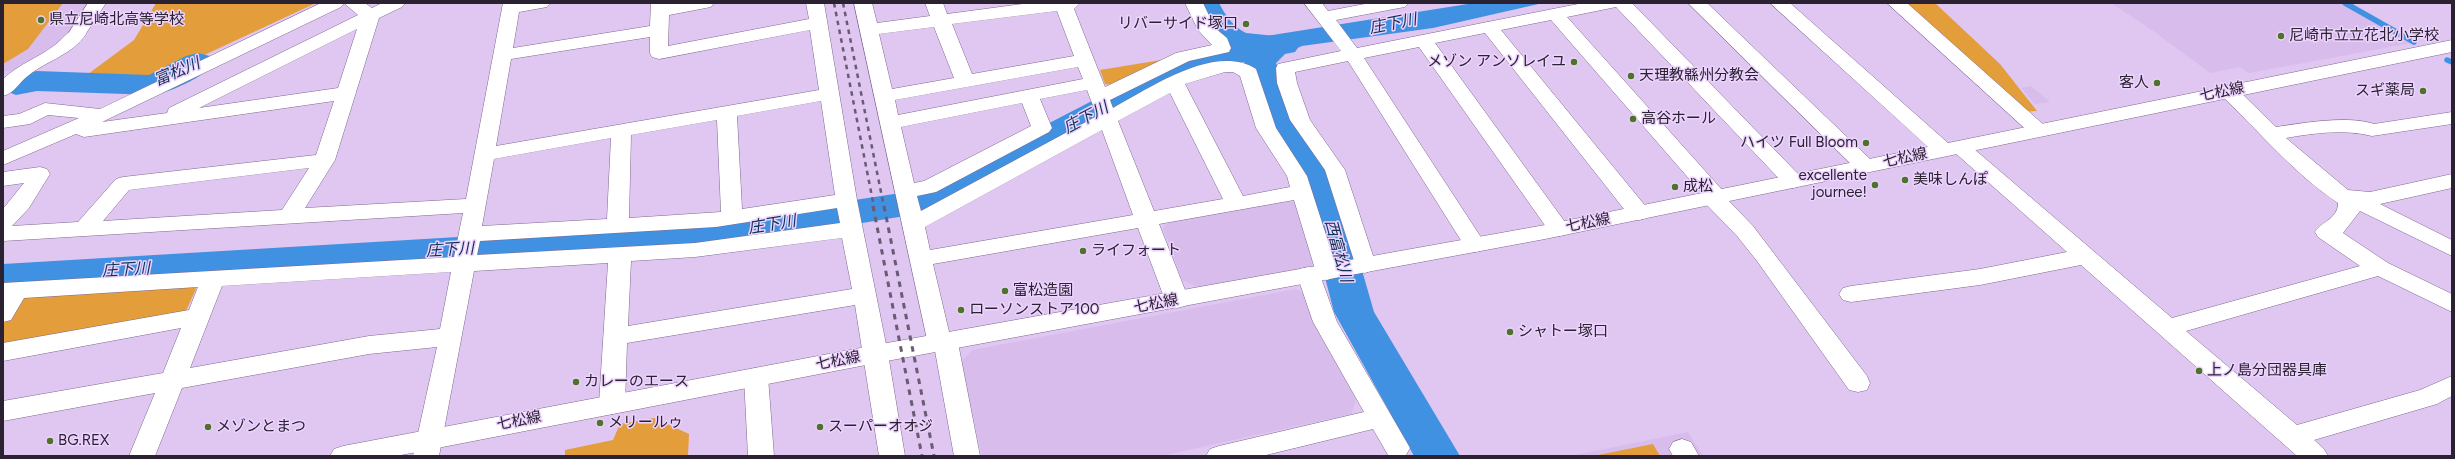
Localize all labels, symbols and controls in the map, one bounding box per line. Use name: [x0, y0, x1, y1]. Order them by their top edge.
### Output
water label: 庄下川: [1368, 10, 1418, 38]
place label: 県立尼崎北高等学校: [49, 11, 184, 29]
marker: 県立尼崎北高等学校: [36, 15, 46, 25]
place label: リバーサイド塚口: [1118, 15, 1238, 33]
marker: リバーサイド塚口: [1241, 19, 1251, 29]
place label: 尼崎市立立花北小学校: [2289, 27, 2439, 45]
marker: 尼崎市立立花北小学校: [2276, 31, 2286, 41]
place label: メゾン アンソレイユ: [1427, 53, 1566, 71]
water label: 富松川: [151, 54, 203, 90]
marker: メゾン アンソレイユ: [1569, 57, 1579, 67]
place label: 天理教緜州分教会: [1639, 67, 1759, 85]
marker: 天理教緜州分教会: [1626, 71, 1636, 81]
place label: 客人: [2119, 74, 2149, 92]
marker: 客人: [2152, 78, 2162, 88]
street label: 七松線: [2198, 79, 2246, 105]
place label: スギ薬局: [2355, 82, 2415, 100]
marker: スギ薬局: [2418, 86, 2428, 96]
water label: 庄下川: [1060, 98, 1112, 138]
place label: 高谷ホール: [1641, 110, 1716, 128]
marker: 高谷ホール: [1628, 114, 1638, 124]
place label: ハイツ Full Bloom: [1740, 134, 1858, 152]
marker: ハイツ Full Bloom: [1861, 138, 1871, 148]
street label: 七松線: [1881, 145, 1929, 171]
place label: excellente journee!: [1799, 167, 1867, 202]
place label: 美味しんぽ: [1913, 171, 1988, 189]
marker: 美味しんぽ: [1900, 175, 1910, 185]
place label: 成松: [1683, 178, 1713, 196]
marker: excellente journee!: [1870, 180, 1880, 190]
marker: 成松: [1670, 182, 1680, 192]
street label: 七松線: [1564, 210, 1612, 236]
water label: 庄下川: [747, 212, 797, 238]
water label: 西富松川: [1320, 218, 1356, 284]
water label: 庄下川: [426, 239, 474, 261]
place label: ライフォート: [1091, 242, 1181, 260]
marker: ライフォート: [1078, 246, 1088, 256]
water label: 庄下川: [102, 259, 150, 281]
place label: 富松造園: [1013, 282, 1073, 300]
marker: 富松造園: [1000, 286, 1010, 296]
street label: 七松線: [1132, 291, 1180, 317]
place label: ローソンストア100: [969, 301, 1099, 319]
marker: ローソンストア100: [956, 305, 966, 315]
place label: シャトー塚口: [1518, 323, 1608, 341]
marker: シャトー塚口: [1505, 327, 1515, 337]
street label: 七松線: [814, 348, 862, 374]
place label: 上ノ島分団器具庫: [2207, 362, 2327, 380]
marker: 上ノ島分団器具庫: [2194, 366, 2204, 376]
place label: カレーのエース: [584, 373, 689, 391]
marker: カレーのエース: [571, 377, 581, 387]
street label: 七松線: [495, 408, 543, 434]
place label: メリールゥ: [608, 414, 683, 432]
place label: メゾンとまつ: [216, 418, 306, 436]
marker: メリールゥ: [595, 418, 605, 428]
place label: スーパーオオジ: [828, 418, 933, 436]
marker: メゾンとまつ: [203, 422, 213, 432]
marker: スーパーオオジ: [815, 422, 825, 432]
place label: BG.REX: [58, 432, 109, 450]
marker: BG.REX: [45, 436, 55, 446]

